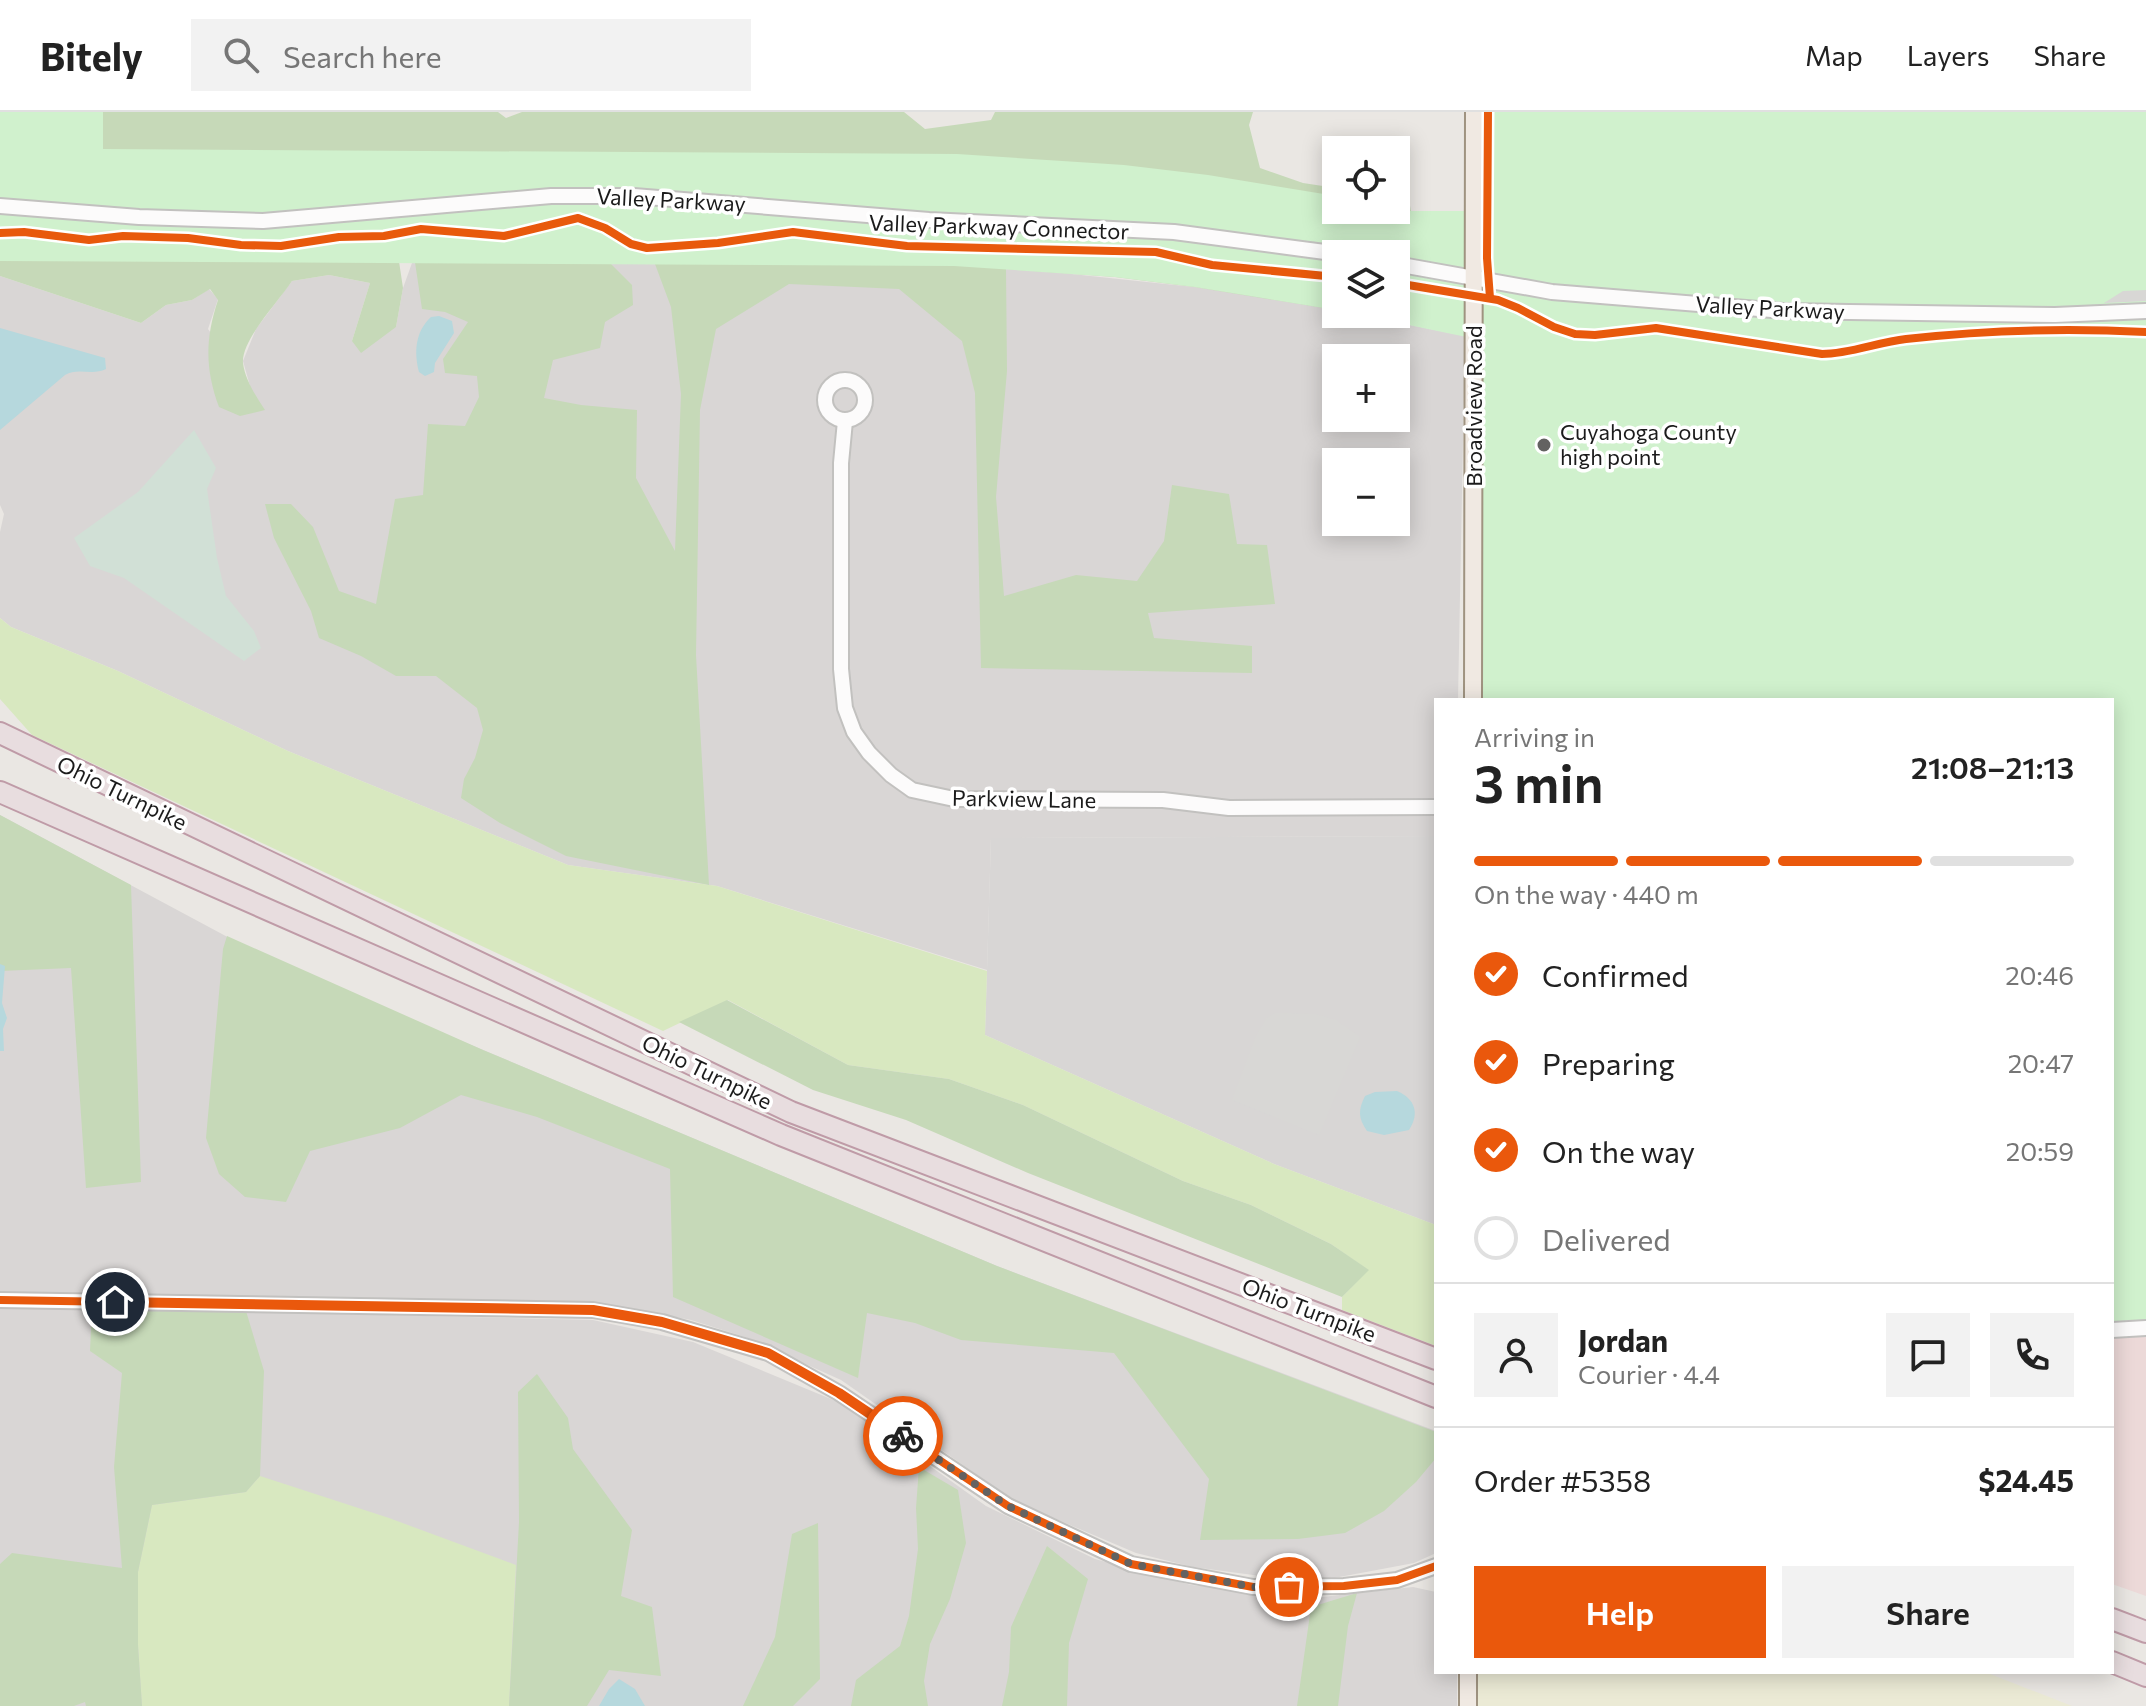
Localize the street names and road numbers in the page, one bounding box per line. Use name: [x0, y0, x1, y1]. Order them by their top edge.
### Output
street label: Valley Parkway: [596, 182, 746, 217]
street label: Valley Parkway Connector: [868, 208, 1130, 245]
street label: Valley Parkway: [1695, 290, 1845, 325]
street label: Broadview Road: [1460, 325, 1487, 487]
street label: Ohio Turnpike: [53, 749, 192, 836]
street label: Parkview Lane: [952, 784, 1096, 813]
street label: Ohio Turnpike: [638, 1028, 777, 1115]
street label: Ohio Turnpike: [1238, 1272, 1380, 1347]

